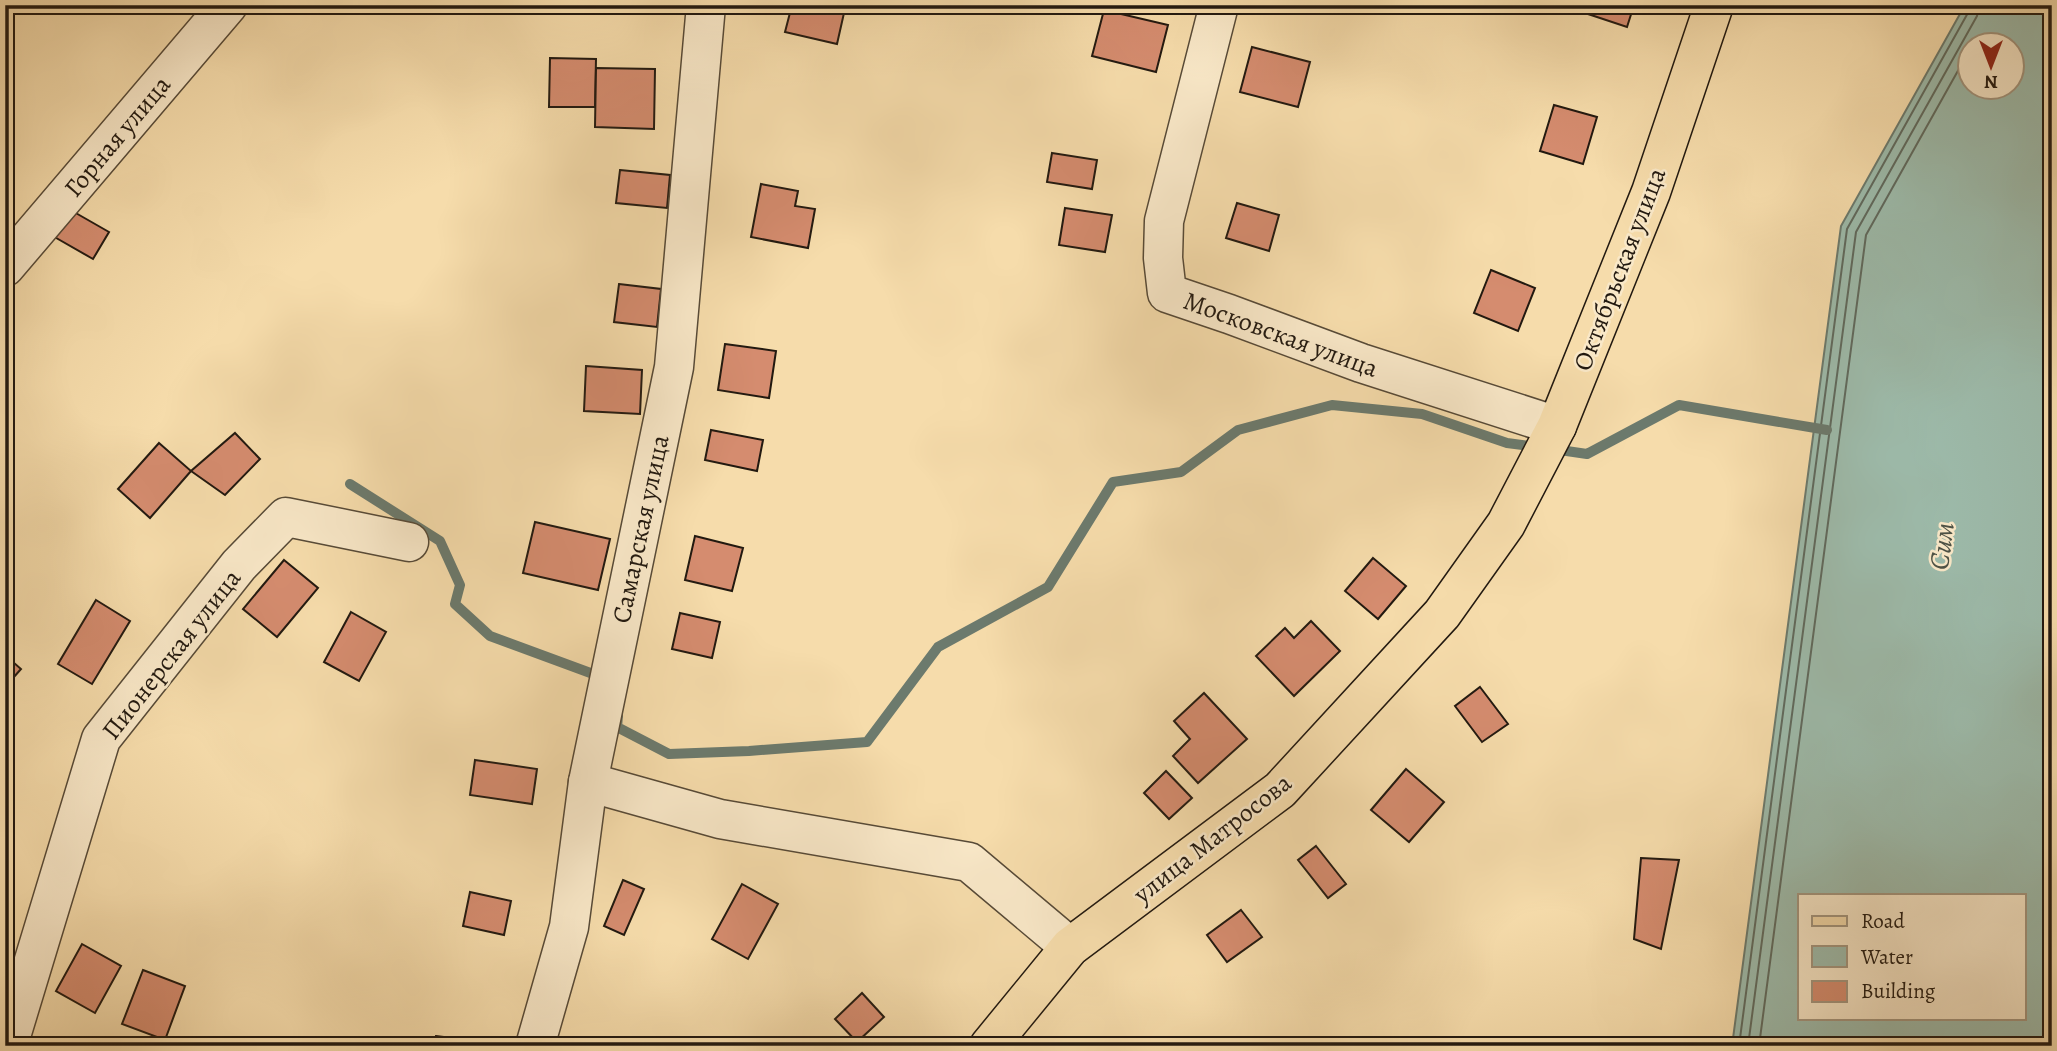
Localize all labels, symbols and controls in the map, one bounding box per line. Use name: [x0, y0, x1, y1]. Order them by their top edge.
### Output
north arrow: [1955, 32, 2025, 102]
street label: Горная улица: [56, 68, 179, 205]
text: N: [1984, 69, 1998, 95]
street label: Октябрьская улица: [1565, 163, 1674, 376]
street label: Московская улица: [1179, 283, 1383, 386]
street label: Самарская улица: [603, 432, 678, 626]
water label: Сим: [1920, 520, 1964, 573]
street label: Пионерская улица: [94, 562, 249, 747]
street label: улица Матросова: [1125, 765, 1299, 912]
legend: [1798, 894, 2025, 1020]
text: Road: [1861, 907, 1905, 935]
text: Water: [1860, 943, 1913, 971]
text: Building: [1861, 977, 1936, 1005]

